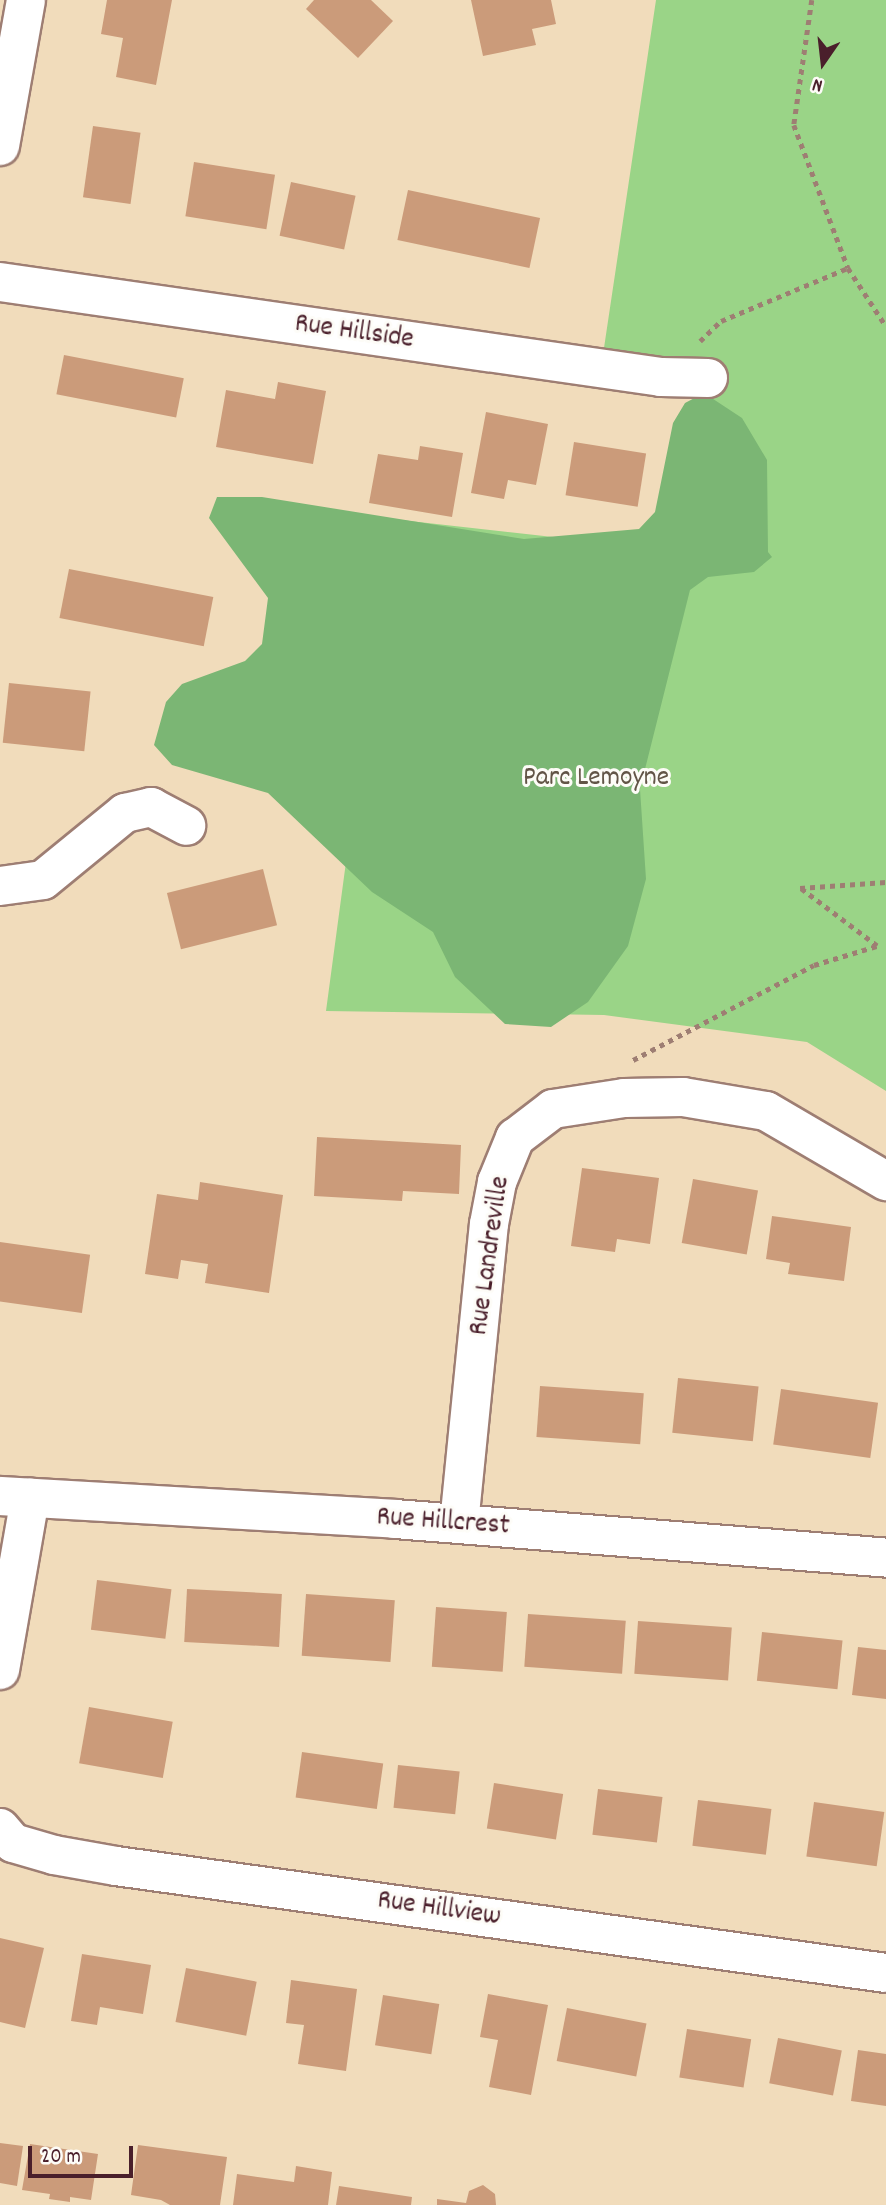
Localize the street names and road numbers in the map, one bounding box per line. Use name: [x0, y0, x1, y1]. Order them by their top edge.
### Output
street label: Rue Hillside: [292, 308, 416, 358]
street label: Rue Landreville: [463, 1174, 519, 1338]
street label: Rue Hillcrest: [375, 1502, 511, 1544]
street label: Rue Hillview: [375, 1885, 503, 1935]

